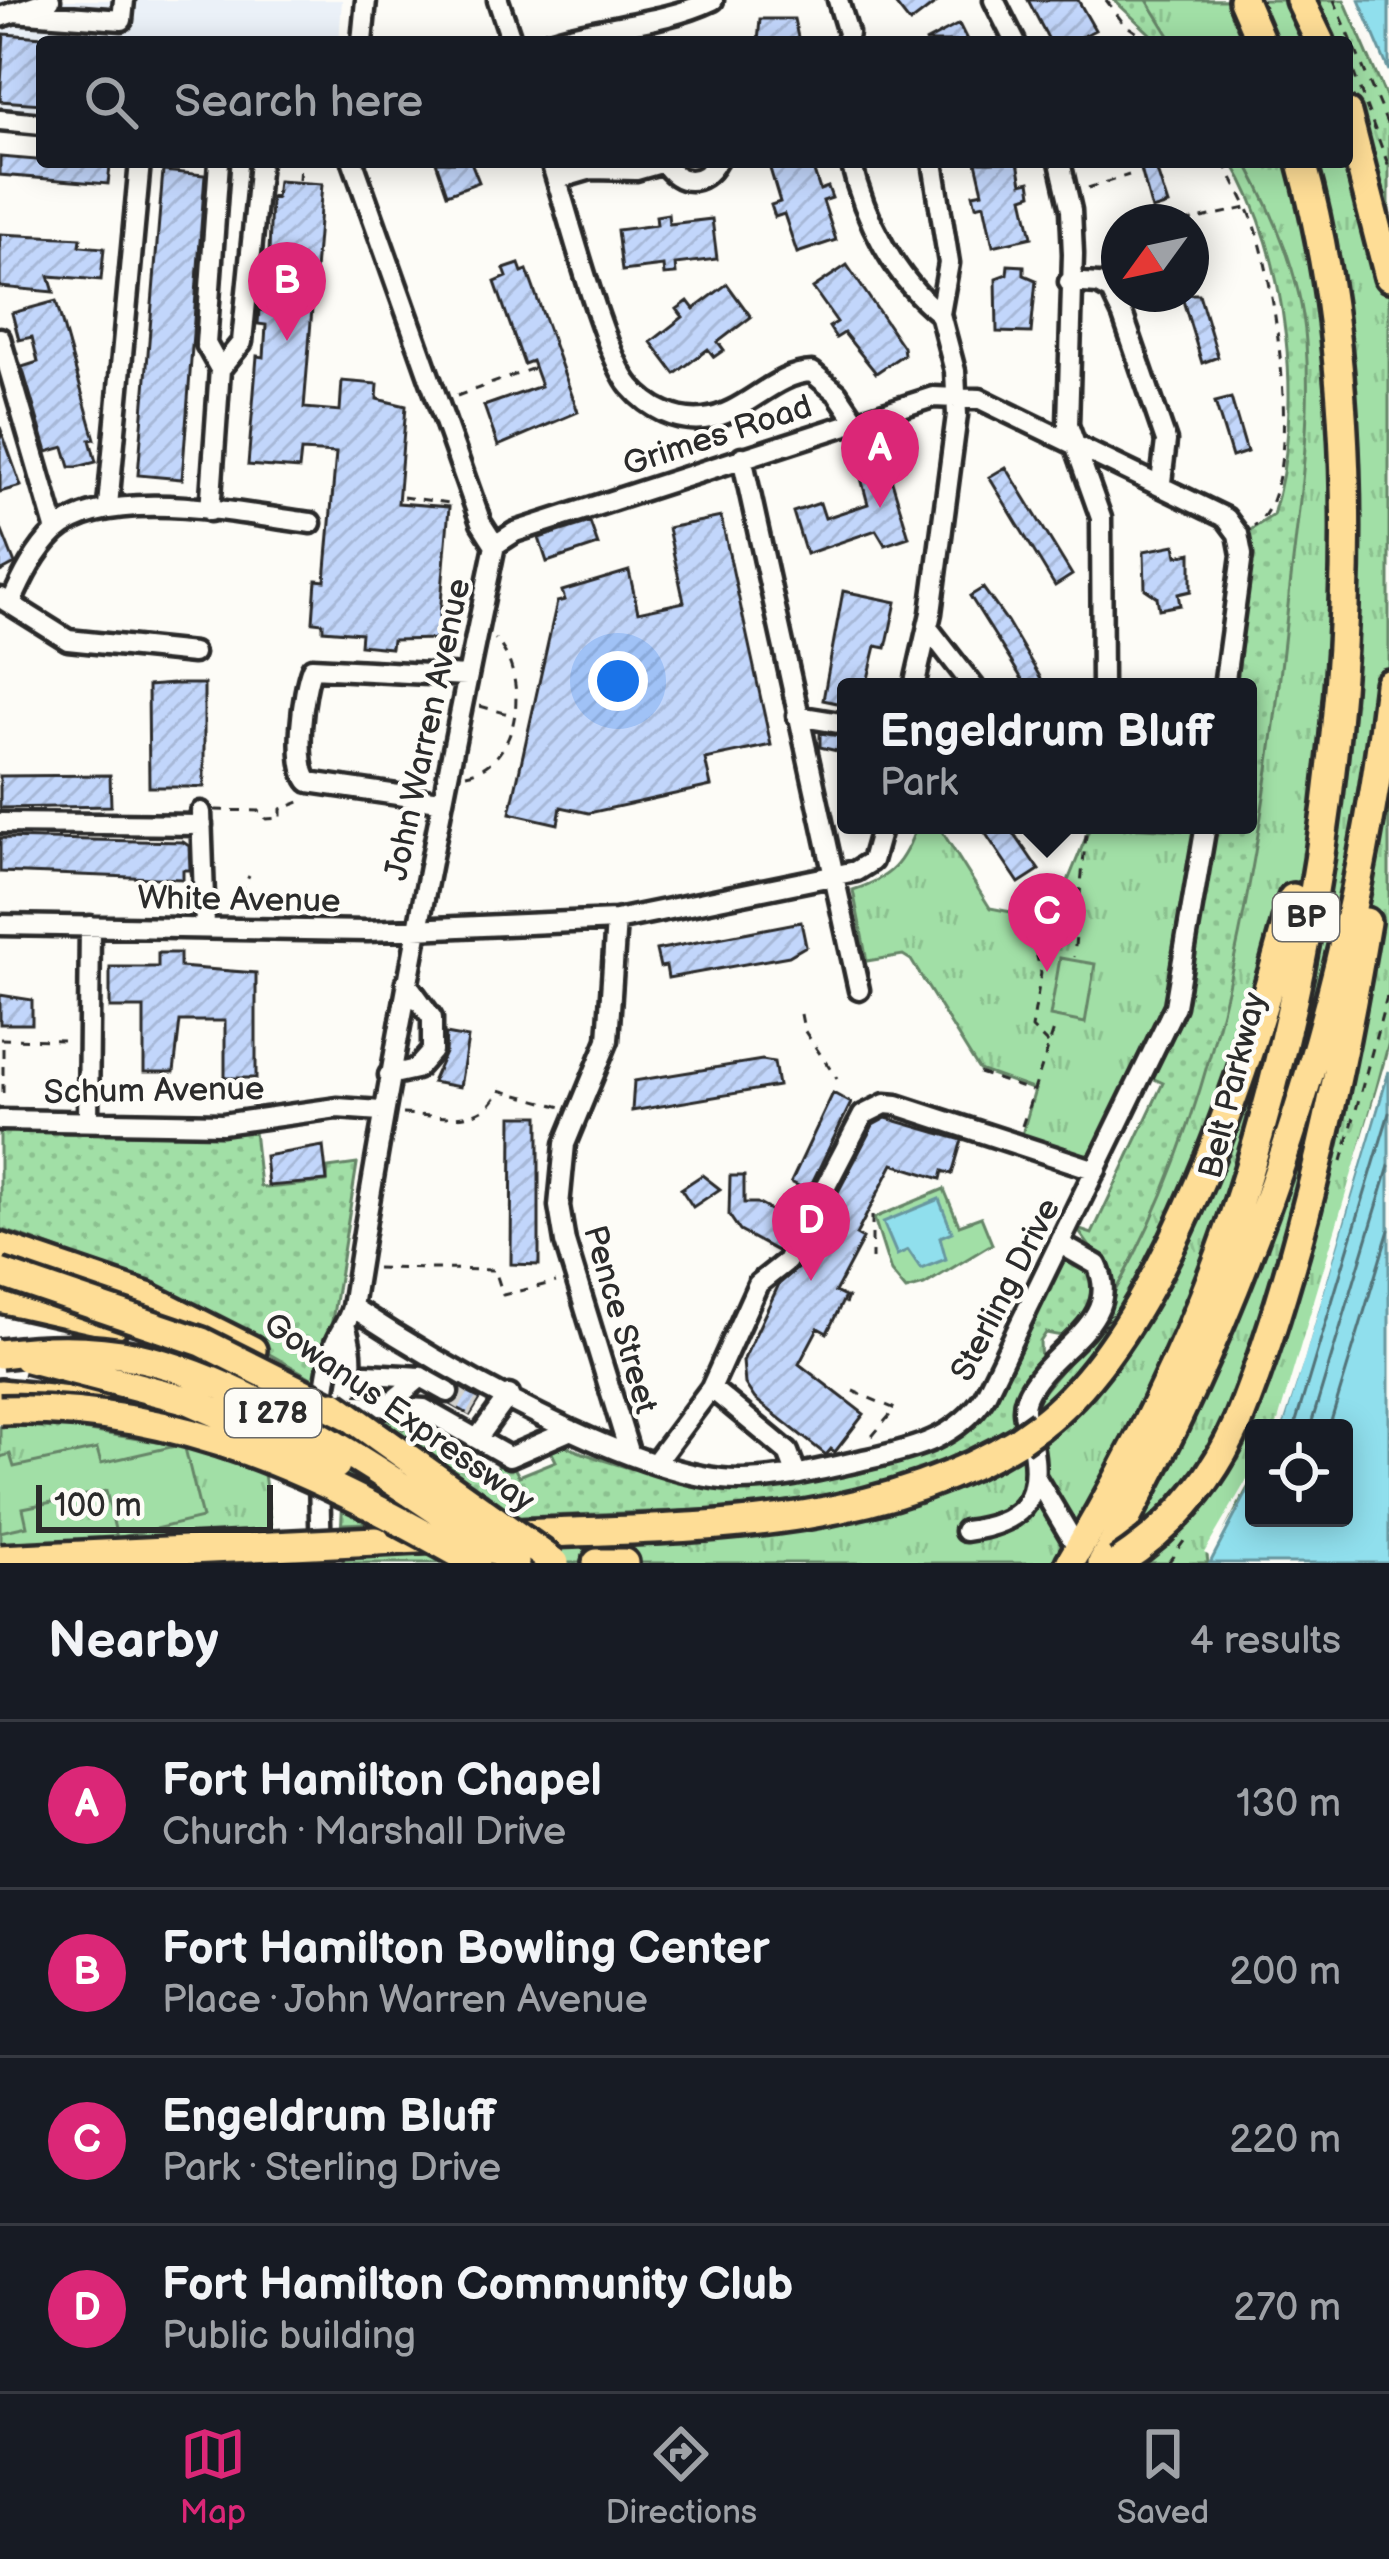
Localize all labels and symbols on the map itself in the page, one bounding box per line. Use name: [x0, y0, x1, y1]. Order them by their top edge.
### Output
north arrow: [1101, 204, 1209, 312]
pin: B: [248, 242, 326, 341]
street label: Grimes Road: [618, 387, 817, 485]
pin: A: [841, 409, 919, 508]
street label: John Warren Avenue: [376, 575, 480, 884]
your location: [588, 651, 648, 711]
pin: C: [1008, 873, 1086, 972]
street label: White Avenue: [137, 878, 341, 922]
road number: BP: [1273, 893, 1339, 941]
street label: Belt Parkway: [1191, 988, 1275, 1183]
street label: Schum Avenue: [43, 1069, 265, 1113]
pin: D: [772, 1182, 850, 1281]
street label: Sterling Drive: [943, 1192, 1069, 1388]
street label: Pence Street: [574, 1221, 666, 1418]
street label: Gowanus Expressway: [256, 1304, 542, 1521]
road number: I 278: [225, 1389, 321, 1437]
scale bar: [36, 1479, 273, 1532]

